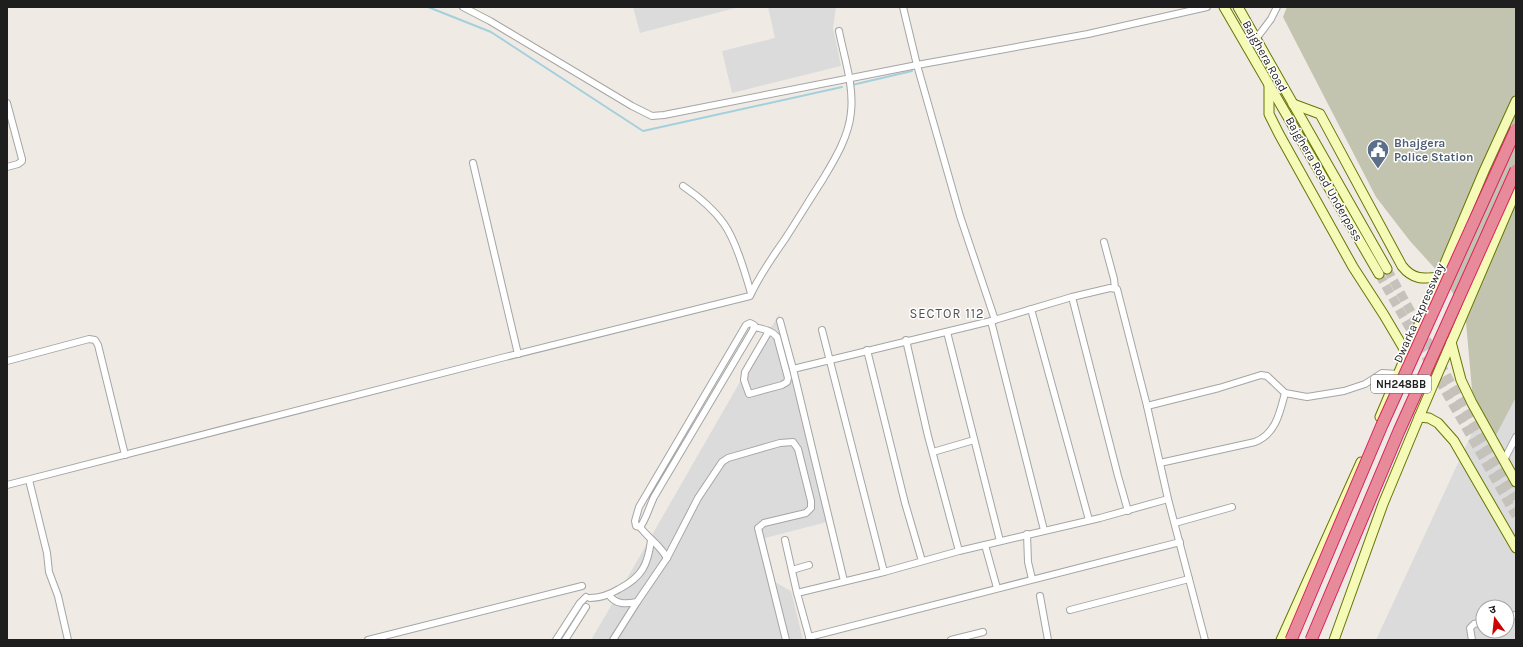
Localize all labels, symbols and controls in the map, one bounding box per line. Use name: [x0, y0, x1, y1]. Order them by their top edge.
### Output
street label: Bajghera Road: [1240, 18, 1290, 94]
street label: Bajghera Road Underpass: [1283, 114, 1365, 244]
place label: Bhajgera Police Station: [1394, 136, 1473, 164]
public building icon: Bhajgera Police Station: [1365, 137, 1391, 170]
street label: Dwarka Expressway: [1391, 261, 1447, 365]
district label: SECTOR 112: [909, 306, 985, 321]
road number: NH248BB: [1371, 375, 1431, 393]
north arrow: [1475, 599, 1515, 639]
text: उ: [1488, 603, 1498, 617]

